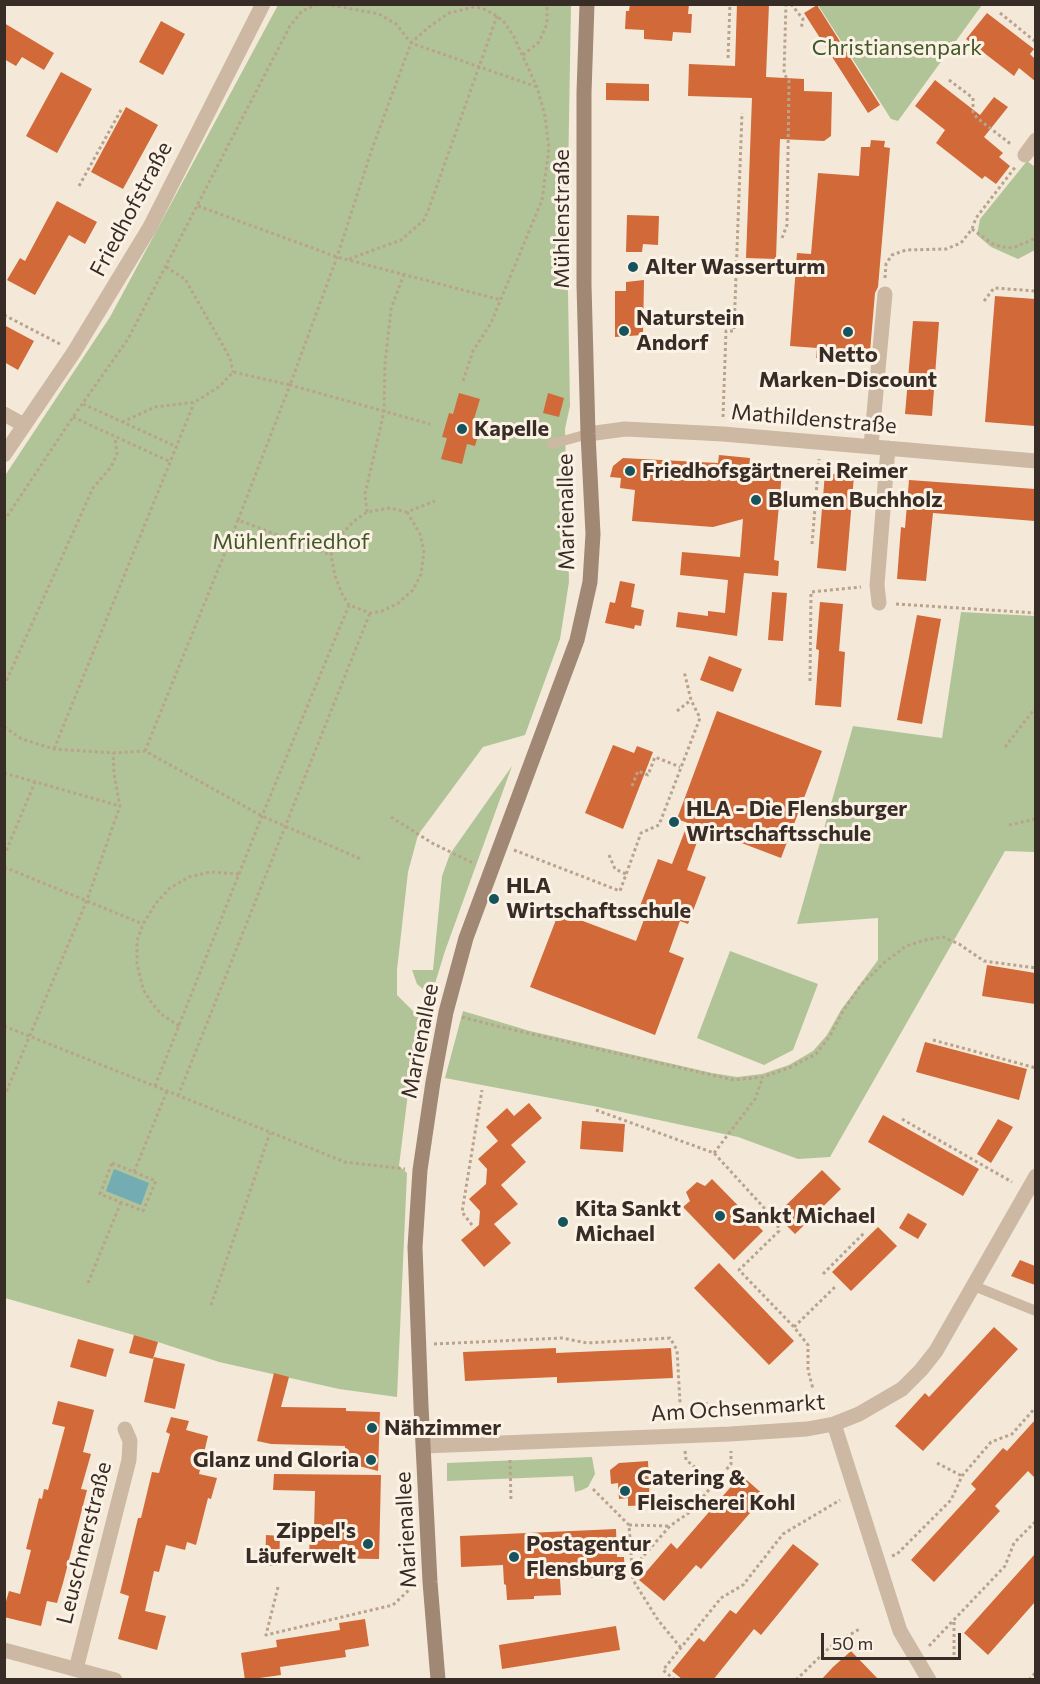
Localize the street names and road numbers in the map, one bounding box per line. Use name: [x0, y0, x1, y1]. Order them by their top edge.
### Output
street label: Friedhofstraße: [84, 137, 178, 281]
street label: Mühlenstraße: [549, 149, 575, 289]
street label: Mathildenstraße: [730, 399, 898, 439]
street label: Marienallee: [552, 453, 580, 571]
street label: Marienallee: [396, 981, 444, 1101]
street label: Am Ochsenmarkt: [650, 1389, 826, 1427]
street label: Leuschnerstraße: [51, 1459, 117, 1627]
street label: Marienallee: [390, 1471, 422, 1589]

